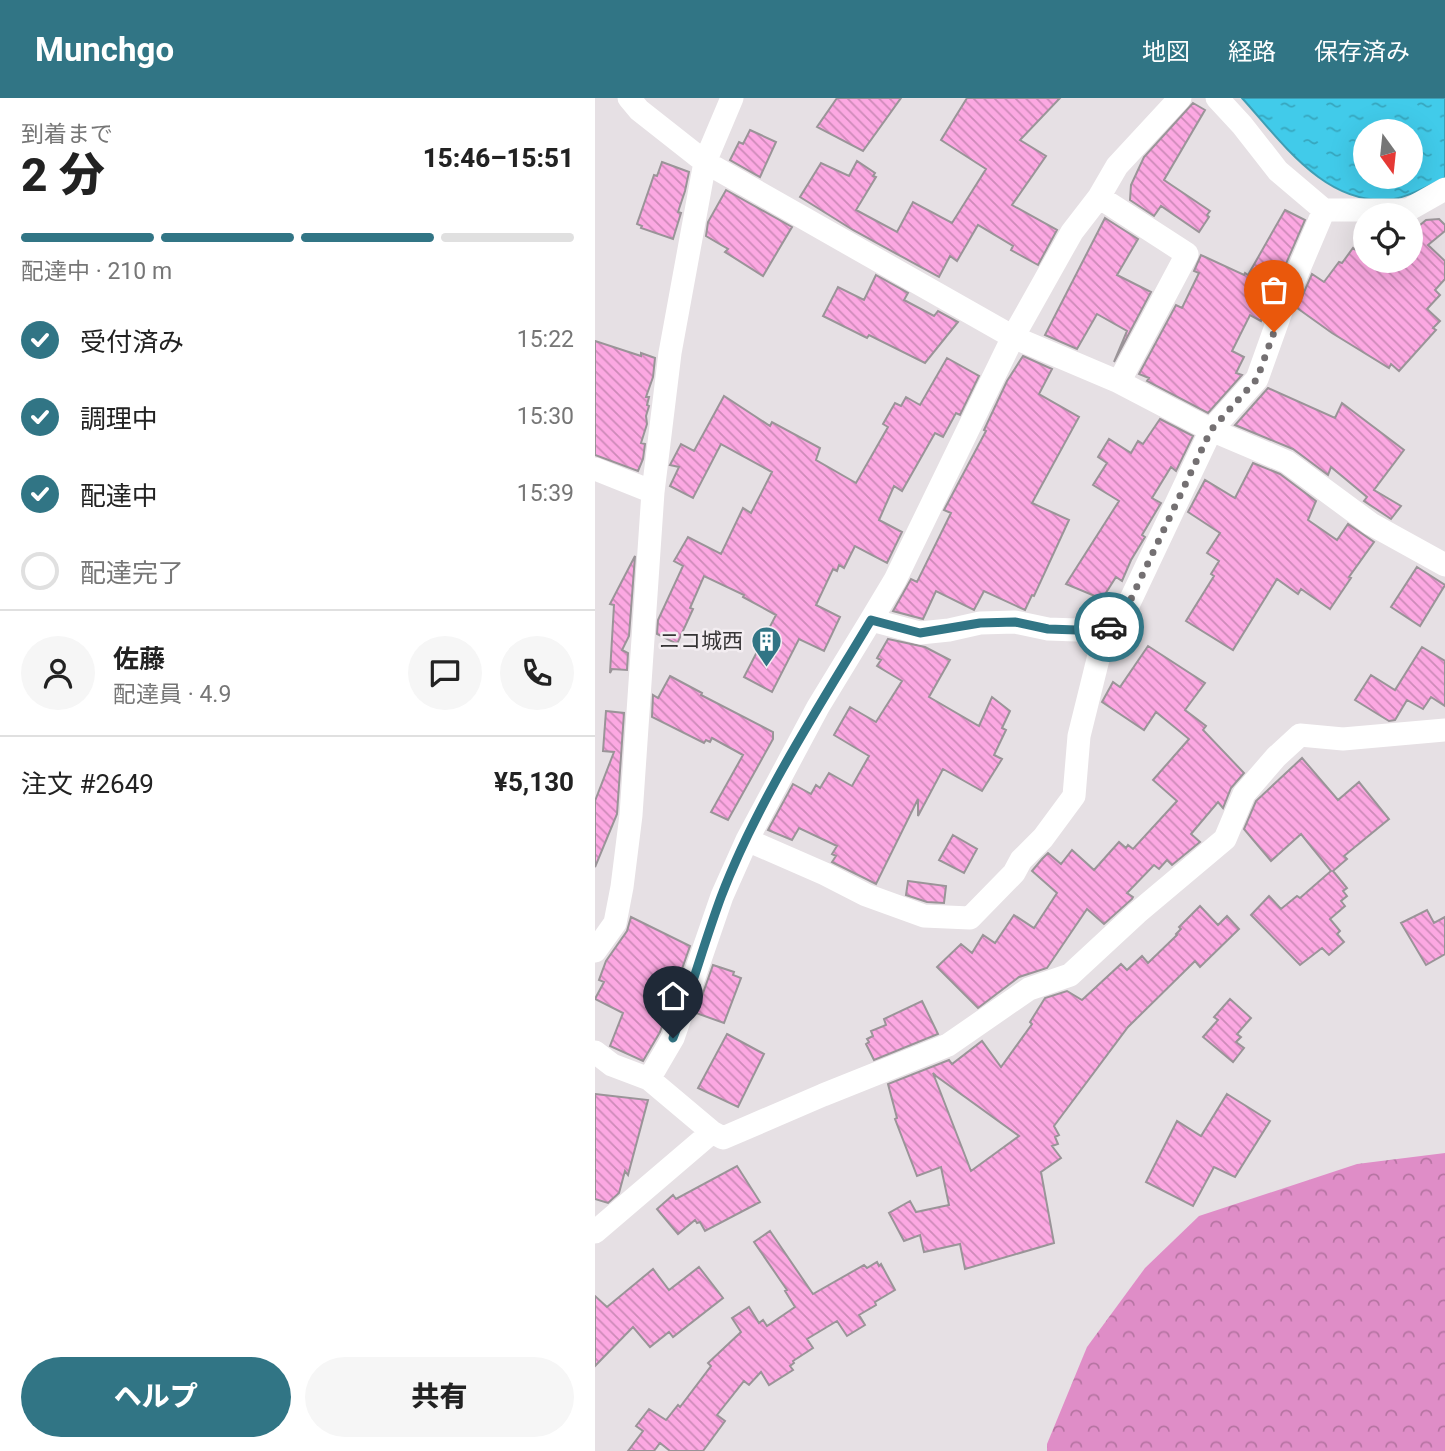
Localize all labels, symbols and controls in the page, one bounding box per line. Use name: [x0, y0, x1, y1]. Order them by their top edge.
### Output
text: Munchgo: [35, 30, 174, 69]
text: 地図: [1142, 38, 1190, 66]
text: 経路: [1228, 38, 1276, 66]
text: 保存済み: [1314, 38, 1410, 66]
north arrow: [1353, 119, 1423, 189]
map controls: [1353, 119, 1423, 273]
text: 到着まで: [21, 121, 113, 148]
text: 15:46–15:51: [423, 143, 574, 173]
text: 2 分: [21, 148, 105, 202]
button: locate: [1353, 203, 1423, 273]
text: 配達中 · 210 m: [21, 258, 172, 285]
pin: [1244, 260, 1304, 332]
icon: bag: [1255, 271, 1293, 309]
icon: check: [21, 321, 59, 359]
text: 15:22: [517, 326, 574, 353]
text: 受付済み: [80, 327, 184, 357]
icon: check: [21, 398, 59, 436]
text: 15:30: [517, 403, 574, 430]
text: 調理中: [80, 404, 158, 434]
icon: check: [21, 475, 59, 513]
text: 15:39: [517, 480, 574, 507]
text: 配達中: [80, 481, 158, 511]
text: 配達完了: [80, 558, 184, 588]
courier: [1074, 592, 1144, 662]
icon: car: [1090, 608, 1128, 646]
building icon: ニコ城西: [749, 624, 783, 668]
place label: ニコ城西: [659, 629, 743, 653]
button: person: [21, 636, 95, 710]
button: chat: [408, 636, 482, 710]
button: phone: [500, 636, 574, 710]
text: 佐藤: [113, 644, 165, 674]
text: 配達員 · 4.9: [113, 681, 231, 708]
text: ¥5,130: [494, 767, 574, 797]
text: 注文 #2649: [21, 769, 154, 799]
pin: [643, 966, 703, 1038]
icon: home: [654, 977, 692, 1015]
button: ヘルプ: [21, 1357, 291, 1437]
button: 共有: [305, 1357, 574, 1437]

